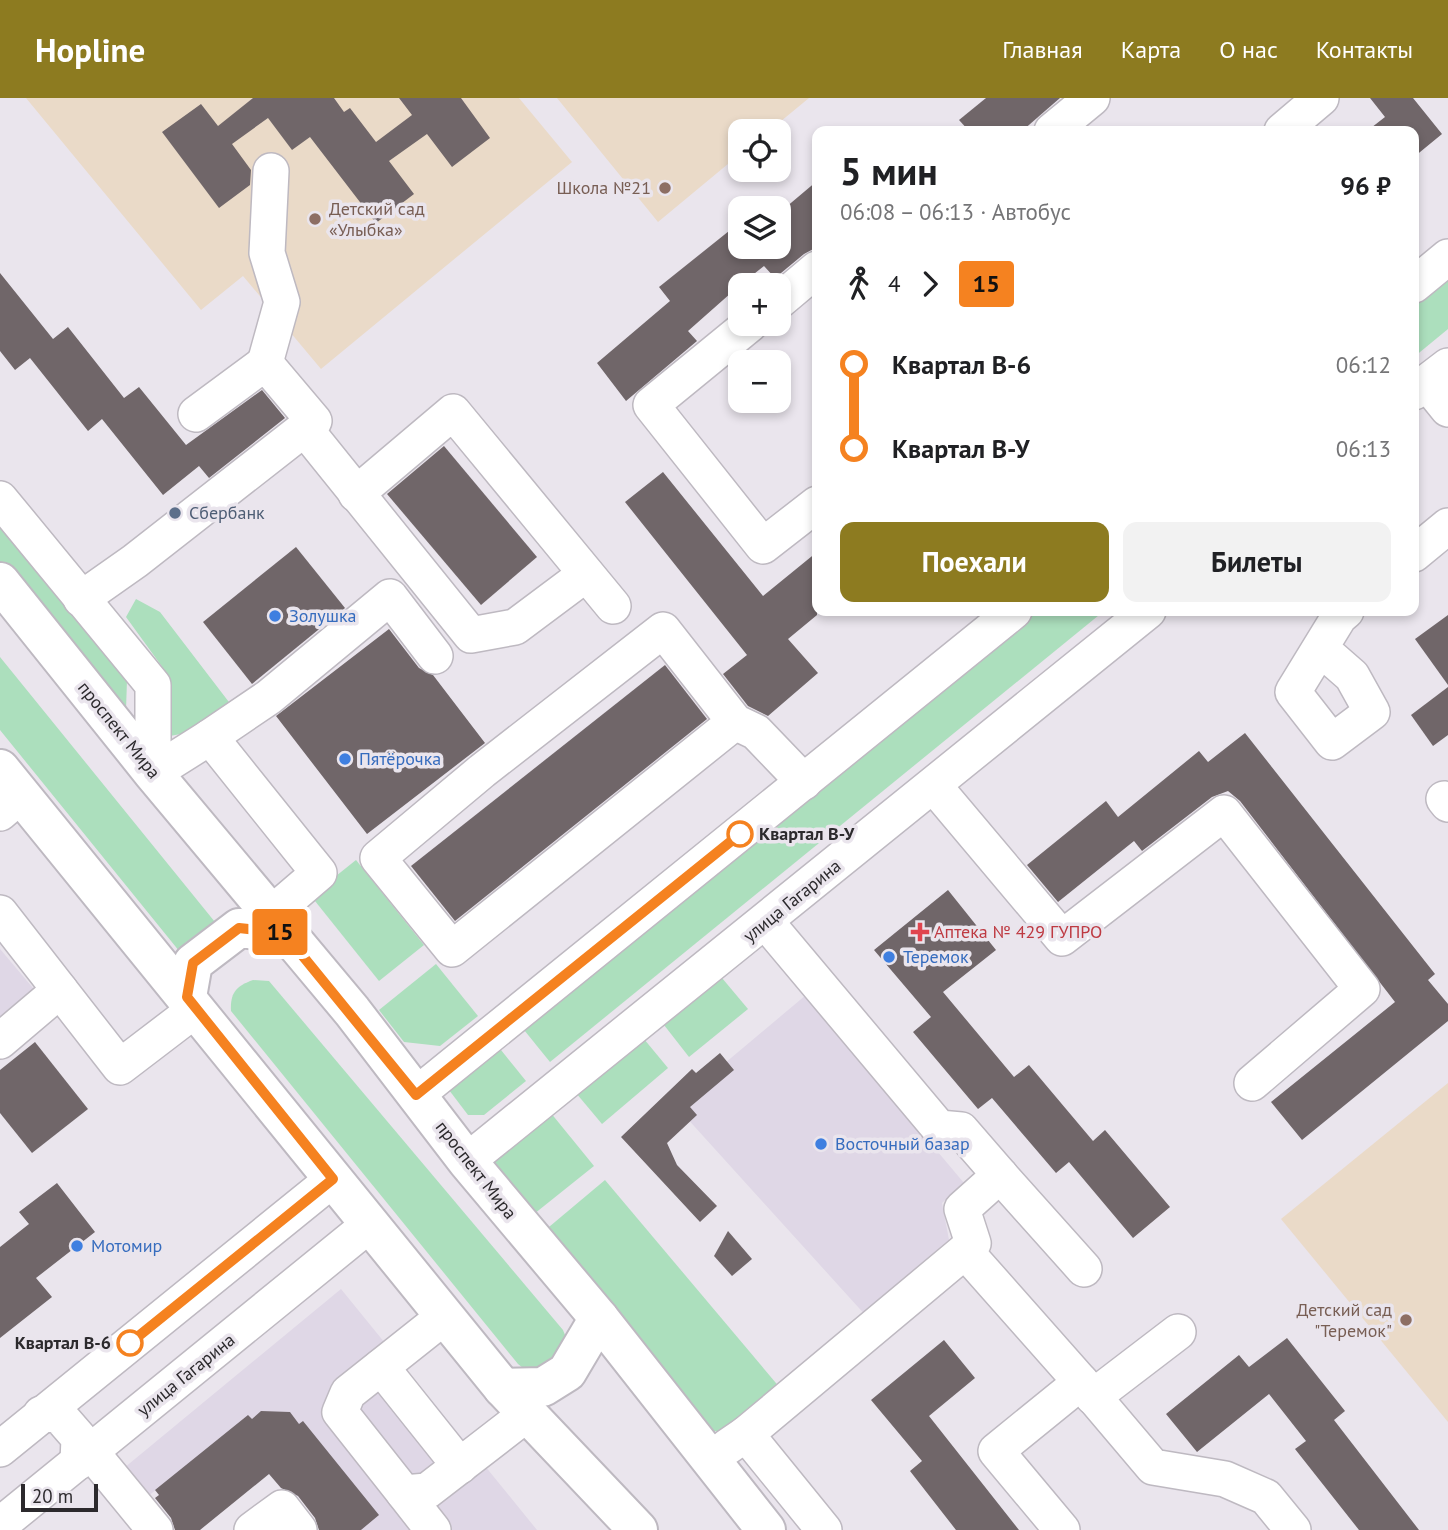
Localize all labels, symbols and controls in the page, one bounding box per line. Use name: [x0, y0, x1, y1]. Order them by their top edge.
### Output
text: Hopline: [35, 28, 145, 71]
text: Главная: [1002, 34, 1083, 65]
text: Карта: [1121, 34, 1181, 65]
text: О нас: [1219, 34, 1278, 65]
text: Контакты: [1316, 34, 1413, 65]
map controls: [728, 119, 791, 413]
button: locate: [728, 119, 791, 182]
text: 5 мин: [840, 146, 938, 195]
text: 96 ₽: [1340, 169, 1391, 202]
place label: Школа №21: [556, 176, 651, 199]
marker: Школа №21: [657, 180, 673, 196]
button: layers: [728, 196, 791, 259]
place label: Детский сад «Улыбка»: [329, 197, 425, 241]
text: 06:08 – 06:13 · Автобус: [840, 197, 1071, 226]
marker: Детский сад «Улыбка»: [307, 211, 323, 227]
icon: walk: [840, 265, 878, 303]
icon: forward: [911, 265, 949, 303]
text: 15: [973, 268, 1000, 299]
text: 4: [888, 269, 901, 298]
button: +: [728, 273, 791, 336]
text: Квартал В-6: [892, 348, 1031, 381]
button: −: [728, 350, 791, 413]
text: 06:12: [1336, 350, 1391, 379]
text: Квартал В-У: [892, 432, 1029, 465]
text: 06:13: [1336, 434, 1391, 463]
place label: Сбербанк: [189, 501, 265, 524]
marker: Сбербанк: [167, 505, 183, 521]
button: Поехали: [840, 522, 1109, 602]
button: Билеты: [1123, 522, 1391, 602]
place label: Золушка: [289, 604, 357, 627]
marker: Золушка: [267, 608, 283, 624]
street label: проспект Мира: [73, 676, 166, 783]
place label: Пятёрочка: [359, 747, 441, 770]
marker: Пятёрочка: [337, 751, 353, 767]
marker: Квартал В-У: [727, 821, 753, 847]
place label: Квартал В-У: [759, 822, 855, 845]
street label: улица Гагарина: [738, 854, 845, 947]
line badge: 15: [248, 909, 312, 955]
text: 15: [266, 916, 294, 947]
place label: Аптека № 429 ГУПРО: [934, 920, 1102, 943]
marker: Аптека № 429 ГУПРО: [912, 924, 928, 940]
place label: Теремок: [903, 945, 969, 968]
marker: Теремок: [881, 949, 897, 965]
street label: проспект Мира: [431, 1116, 522, 1224]
place label: Восточный базар: [835, 1132, 970, 1155]
marker: Восточный базар: [813, 1136, 829, 1152]
place label: Мотомир: [91, 1234, 162, 1257]
marker: Мотомир: [69, 1238, 85, 1254]
place label: Детский сад "Теремок": [1296, 1298, 1392, 1342]
marker: Детский сад "Теремок": [1398, 1312, 1414, 1328]
street label: улица Гагарина: [132, 1328, 239, 1421]
marker: Квартал В-6: [117, 1330, 143, 1356]
place label: Квартал В-6: [15, 1331, 111, 1354]
scale bar: [21, 1481, 98, 1513]
text: 20 m: [32, 1484, 73, 1508]

